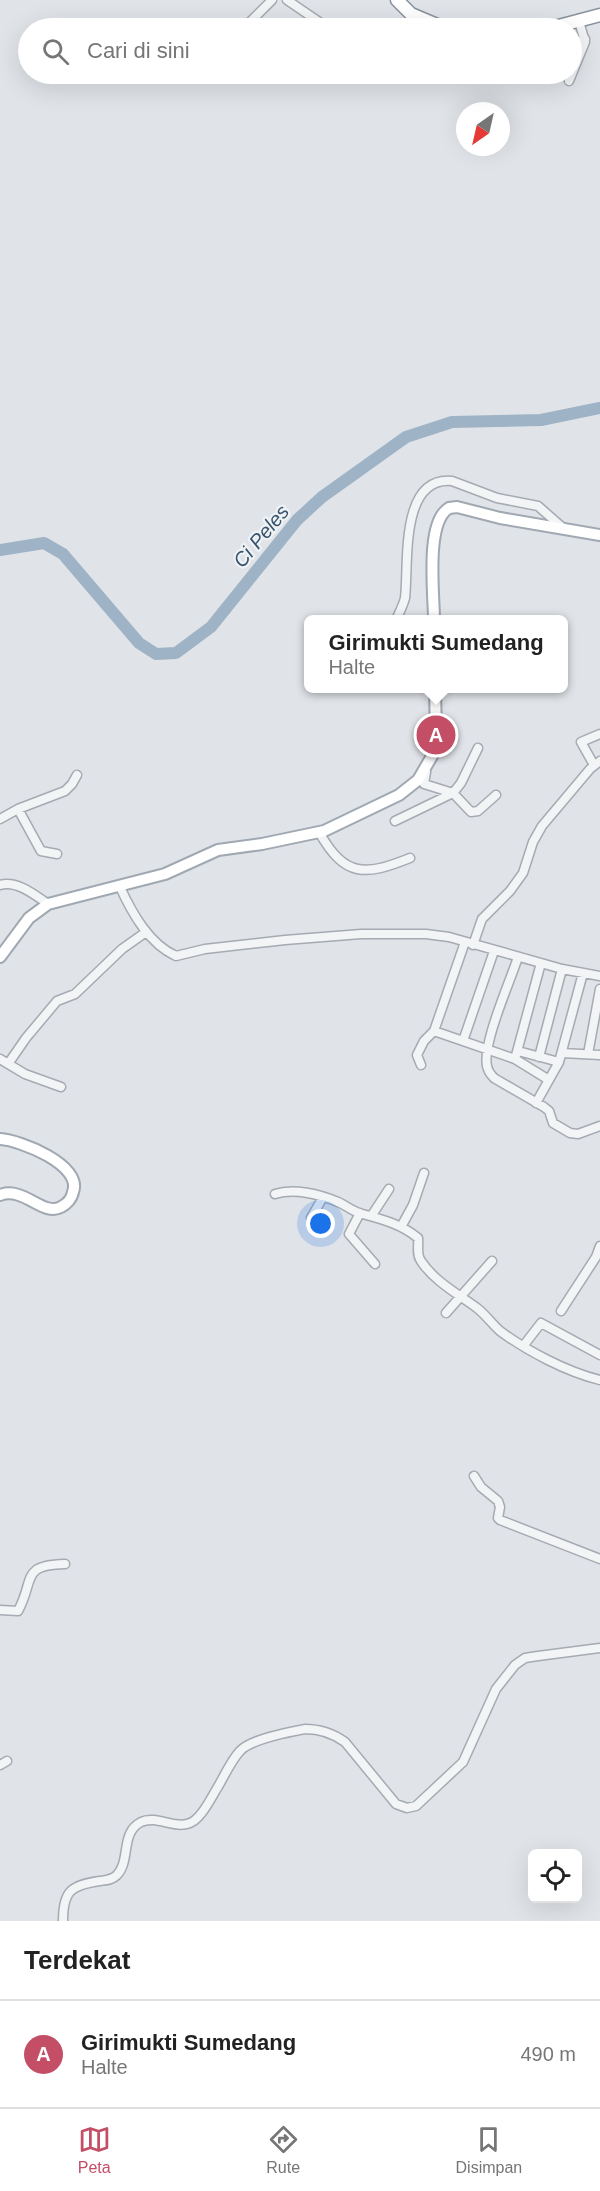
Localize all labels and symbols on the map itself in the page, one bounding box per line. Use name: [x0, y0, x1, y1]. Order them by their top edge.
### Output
north arrow: [456, 102, 510, 156]
water label: Ci Peles: [229, 500, 293, 572]
pin: A: [416, 712, 456, 758]
your location: [306, 1209, 335, 1238]

